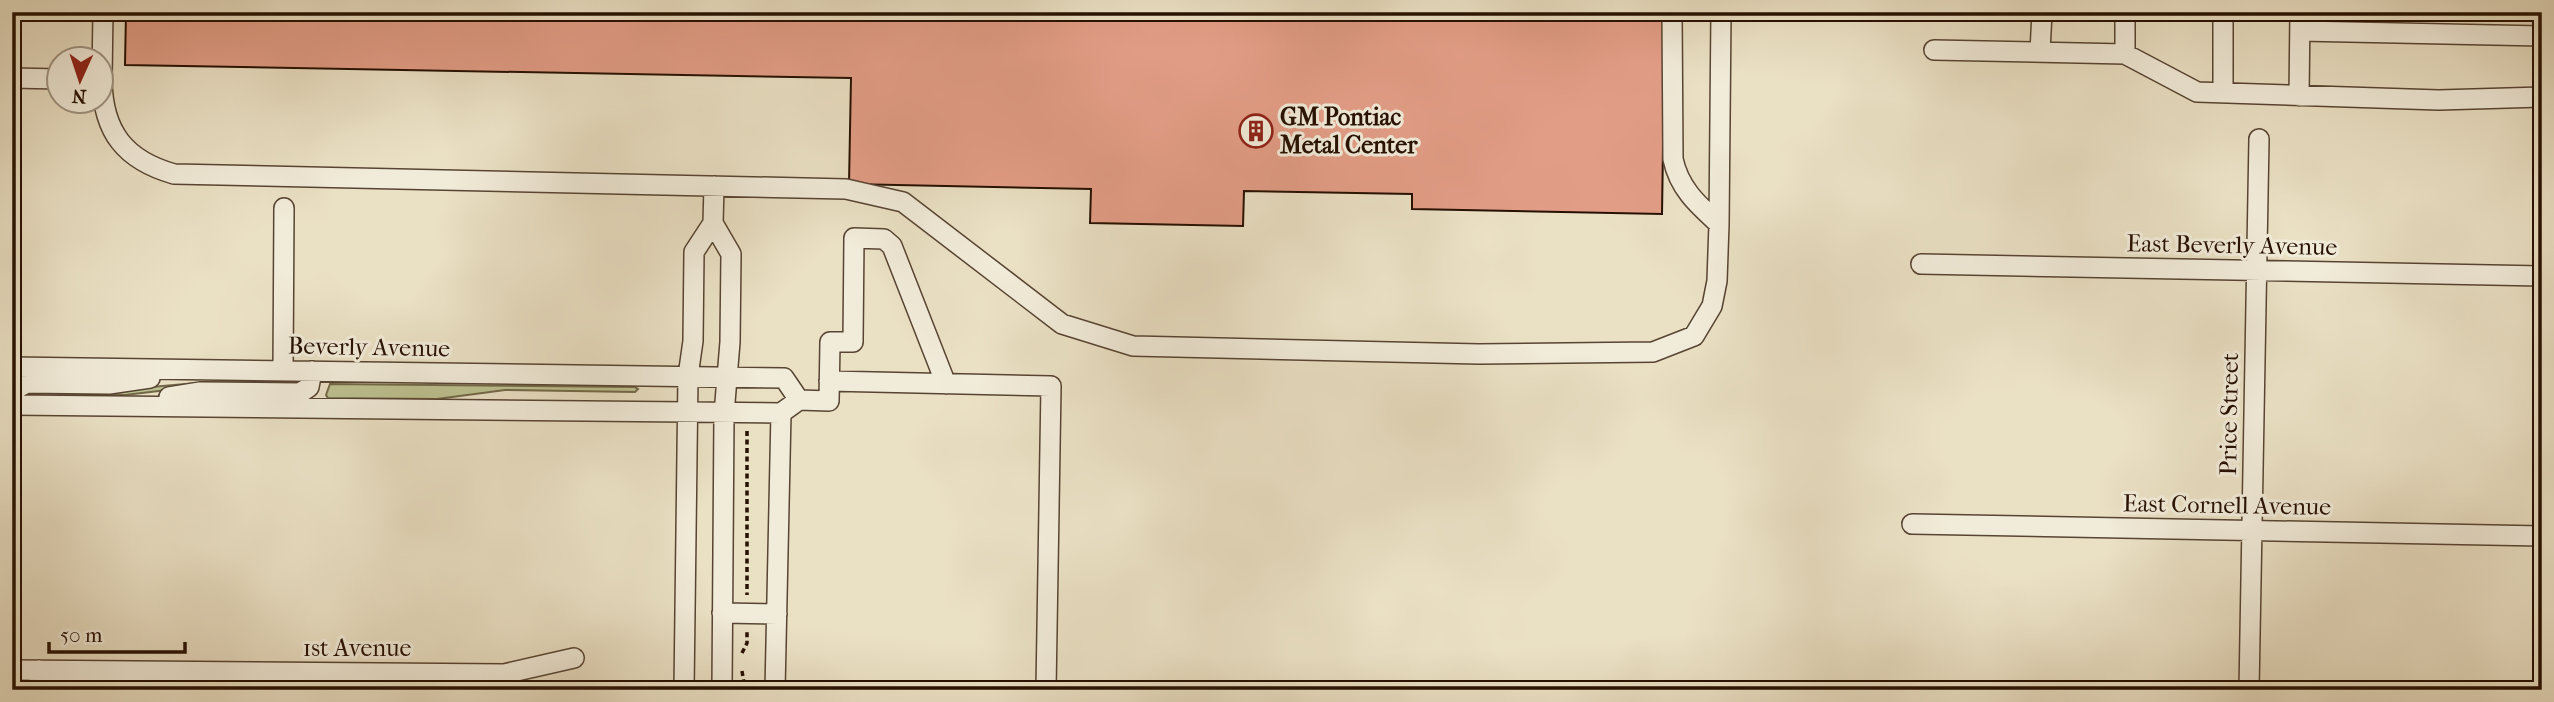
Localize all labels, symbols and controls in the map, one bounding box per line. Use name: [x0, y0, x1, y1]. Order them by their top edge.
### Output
north arrow: [46, 46, 116, 116]
text: N: [71, 85, 87, 107]
place label: GM Pontiac Metal Center: [1280, 103, 1418, 159]
building icon: GM Pontiac Metal Center: [1237, 112, 1275, 150]
street label: East Beverly Avenue: [2126, 229, 2338, 261]
street label: Beverly Avenue: [288, 332, 450, 362]
street label: Price Street: [2214, 352, 2244, 476]
street label: East Cornell Avenue: [2123, 489, 2331, 521]
scale bar: [49, 611, 186, 655]
text: 50 m: [60, 623, 103, 647]
street label: 1st Avenue: [303, 634, 411, 662]

